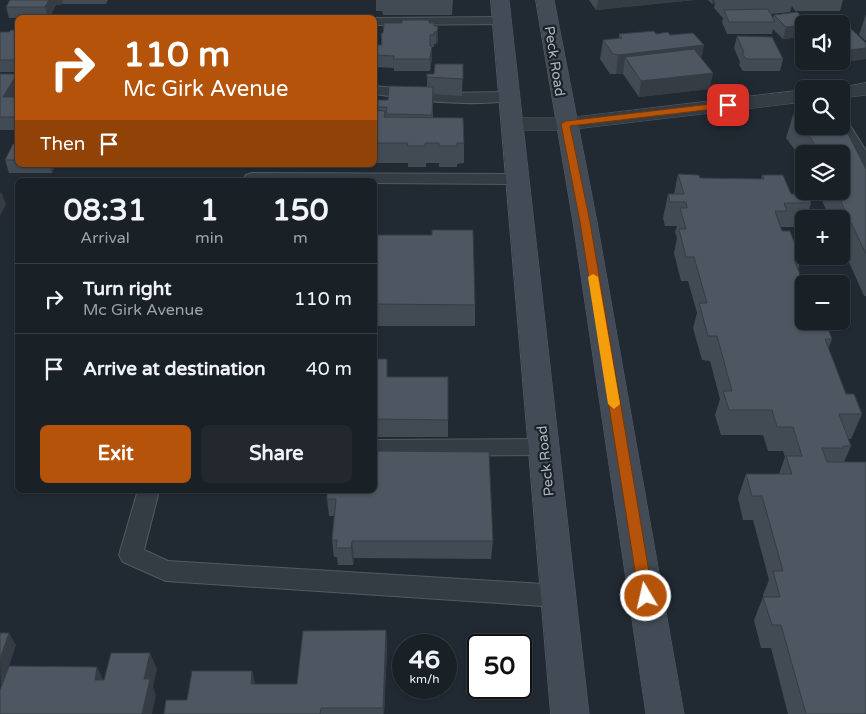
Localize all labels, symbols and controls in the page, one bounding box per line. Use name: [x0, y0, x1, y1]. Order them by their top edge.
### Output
map controls: [795, 15, 850, 330]
button: sound: [795, 15, 850, 70]
street label: Peck Road: [541, 25, 568, 98]
text: 110 m: [123, 34, 230, 76]
icon: right: [40, 35, 105, 100]
text: Mc Girk Avenue: [123, 76, 288, 102]
button: search: [795, 80, 850, 135]
pin: [707, 84, 749, 126]
icon: arrive: [714, 91, 742, 119]
icon: arrive: [95, 130, 123, 158]
text: Then: [40, 133, 85, 155]
button: layers: [795, 145, 850, 200]
text: 08:31: [63, 192, 147, 229]
text: 1: [200, 192, 219, 229]
text: 150: [272, 192, 329, 229]
button: +: [795, 210, 850, 265]
text: Arrival: [80, 228, 130, 248]
text: min: [195, 228, 224, 248]
text: m: [293, 228, 308, 248]
button: −: [795, 275, 850, 330]
text: Turn right: [83, 278, 171, 300]
icon: right: [40, 285, 68, 313]
text: 110 m: [294, 288, 352, 310]
text: Mc Girk Avenue: [83, 300, 203, 320]
icon: arrive: [40, 355, 68, 383]
text: Arrive at destination: [83, 358, 266, 380]
text: 40 m: [306, 358, 352, 380]
button: Exit: [40, 425, 191, 483]
button: Share: [201, 425, 352, 483]
street label: Peck Road: [533, 425, 558, 497]
position arrow: [619, 569, 671, 621]
speed limit sign: 50: [467, 634, 532, 699]
text: 46: [409, 645, 440, 675]
text: km/h: [409, 672, 440, 686]

